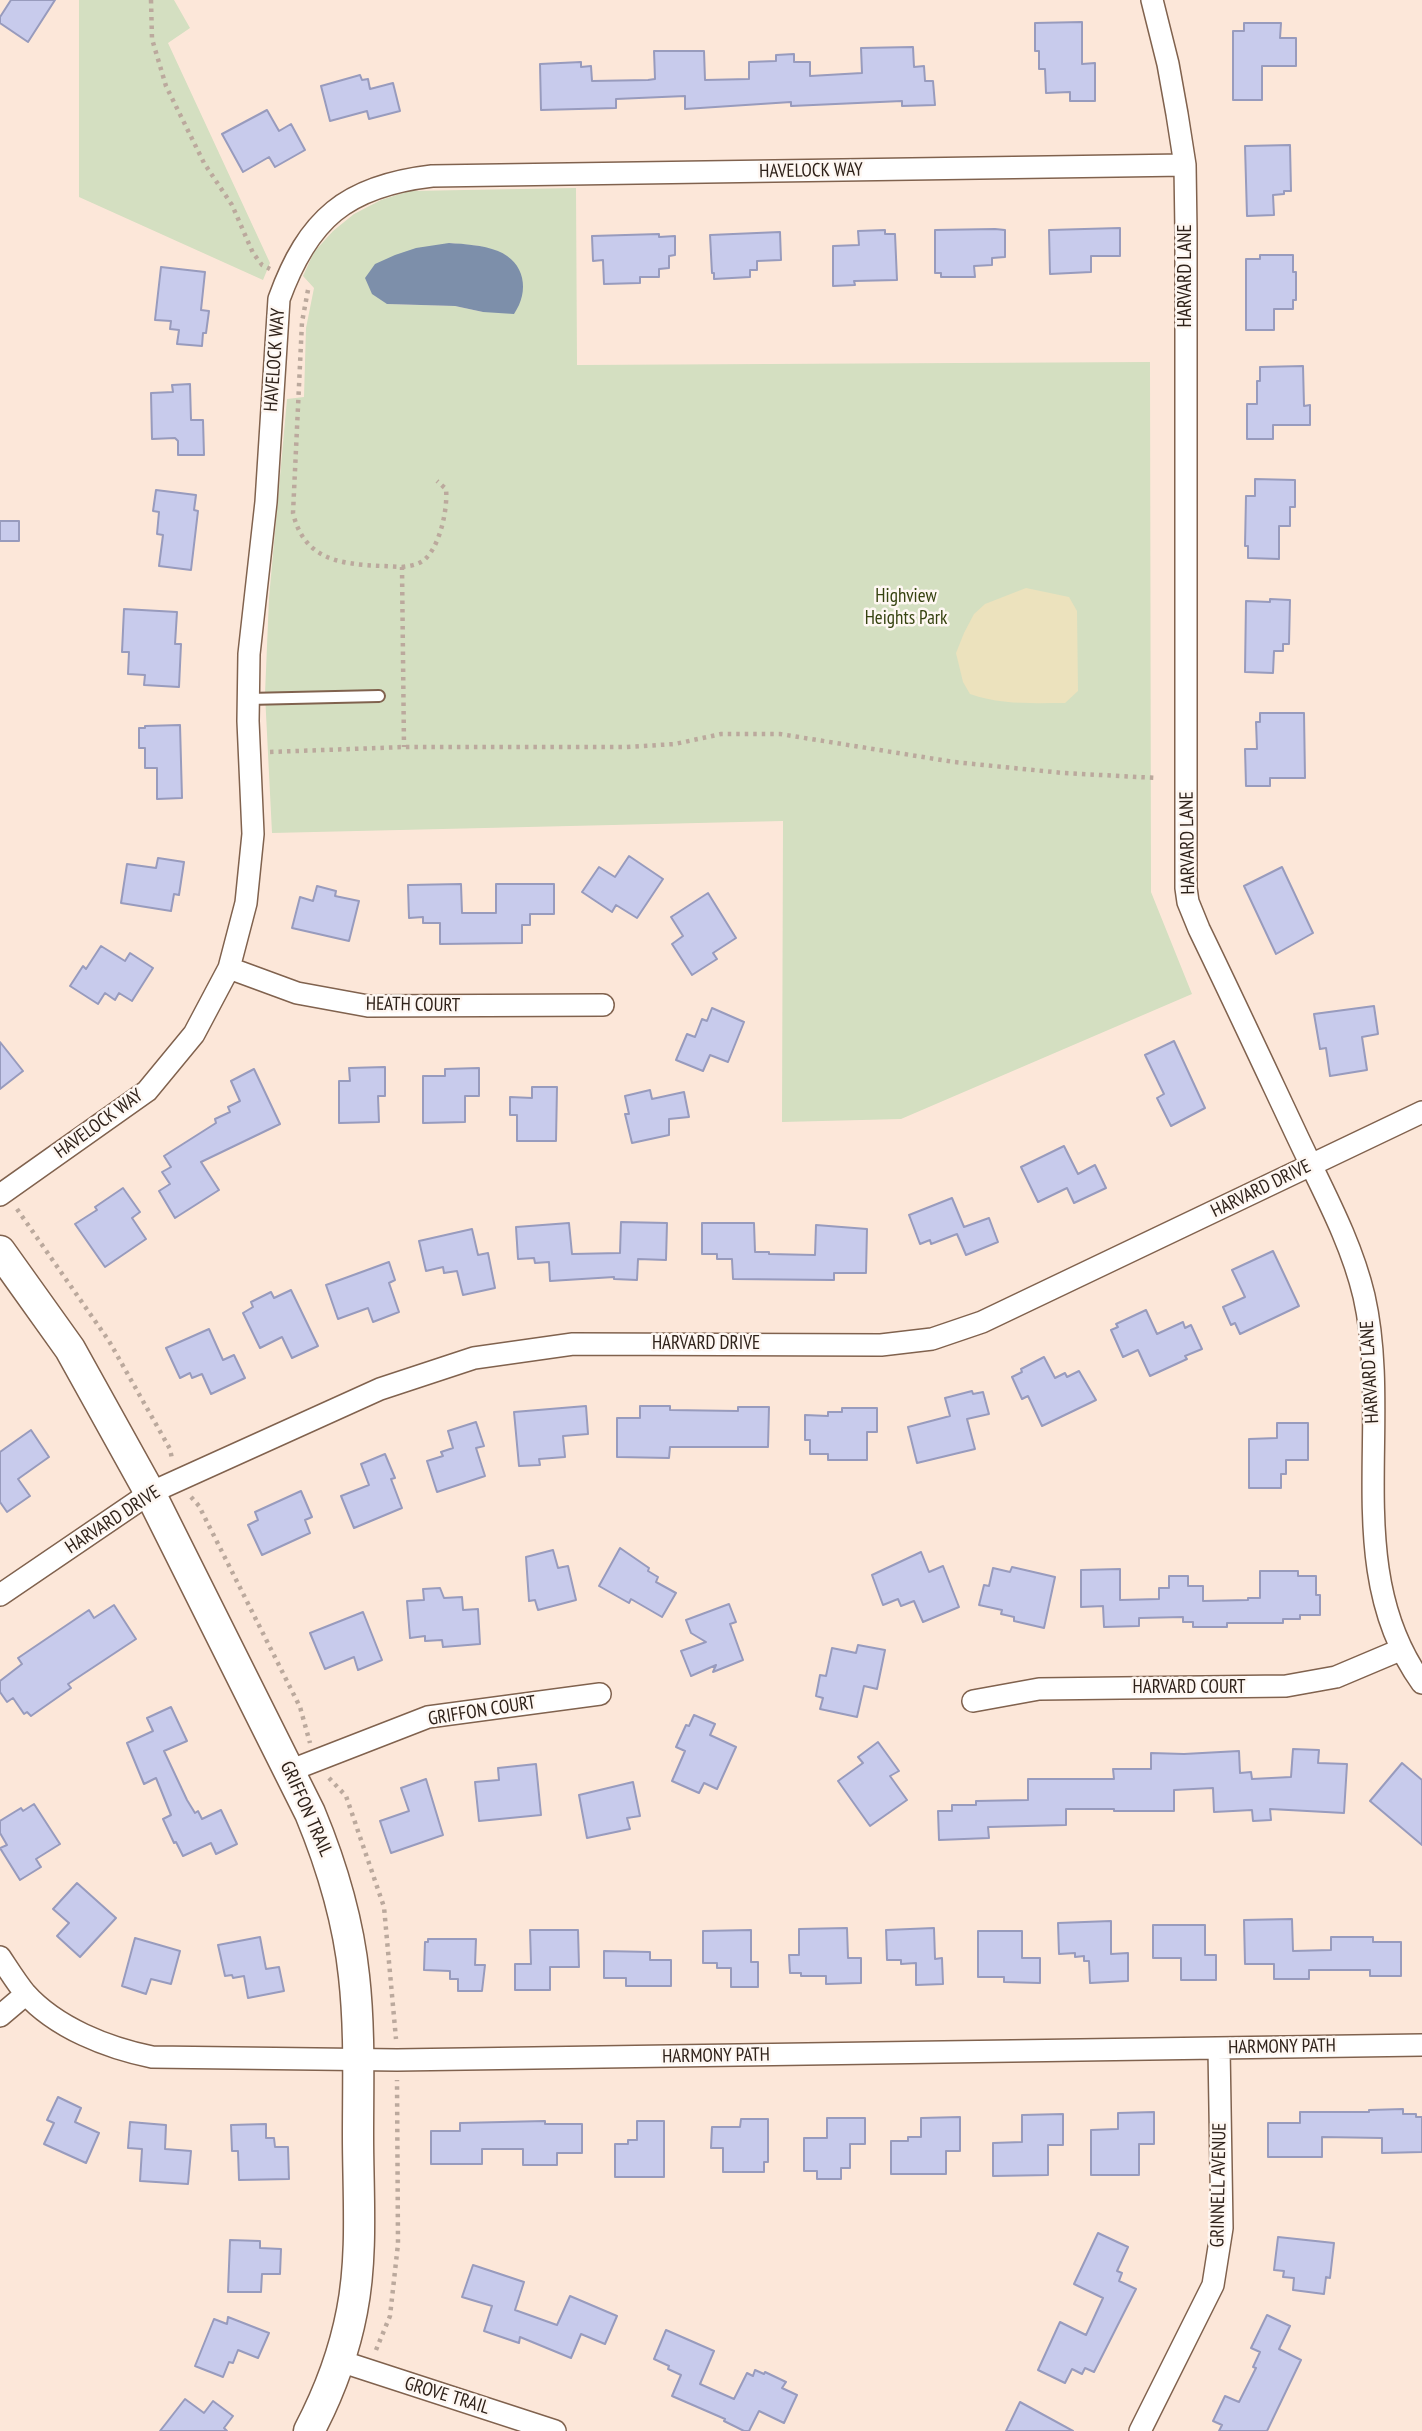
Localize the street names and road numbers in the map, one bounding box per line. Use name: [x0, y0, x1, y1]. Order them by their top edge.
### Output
street label: HAVELOCK WAY: [759, 159, 863, 183]
street label: HARVARD LANE: [1175, 224, 1197, 328]
street label: HAVELOCK WAY: [260, 308, 290, 412]
street label: HARVARD LANE: [1176, 791, 1200, 895]
street label: HEATH COURT: [366, 993, 460, 1017]
street label: HAVELOCK WAY: [50, 1084, 148, 1164]
street label: HARVARD DRIVE: [1207, 1155, 1315, 1223]
street label: HARVARD LANE: [1356, 1320, 1384, 1424]
street label: HARVARD DRIVE: [652, 1333, 760, 1355]
street label: HARVARD DRIVE: [61, 1481, 165, 1559]
street label: HARVARD COURT: [1132, 1677, 1246, 1699]
street label: GRIFFON COURT: [427, 1691, 537, 1731]
street label: GRIFFON TRAIL: [275, 1758, 337, 1860]
street label: HARMONY PATH: [1228, 2035, 1336, 2059]
street label: HARMONY PATH: [662, 2044, 770, 2068]
street label: GRINNELL AVENUE: [1207, 2122, 1231, 2248]
street label: GROVE TRAIL: [402, 2372, 492, 2420]

